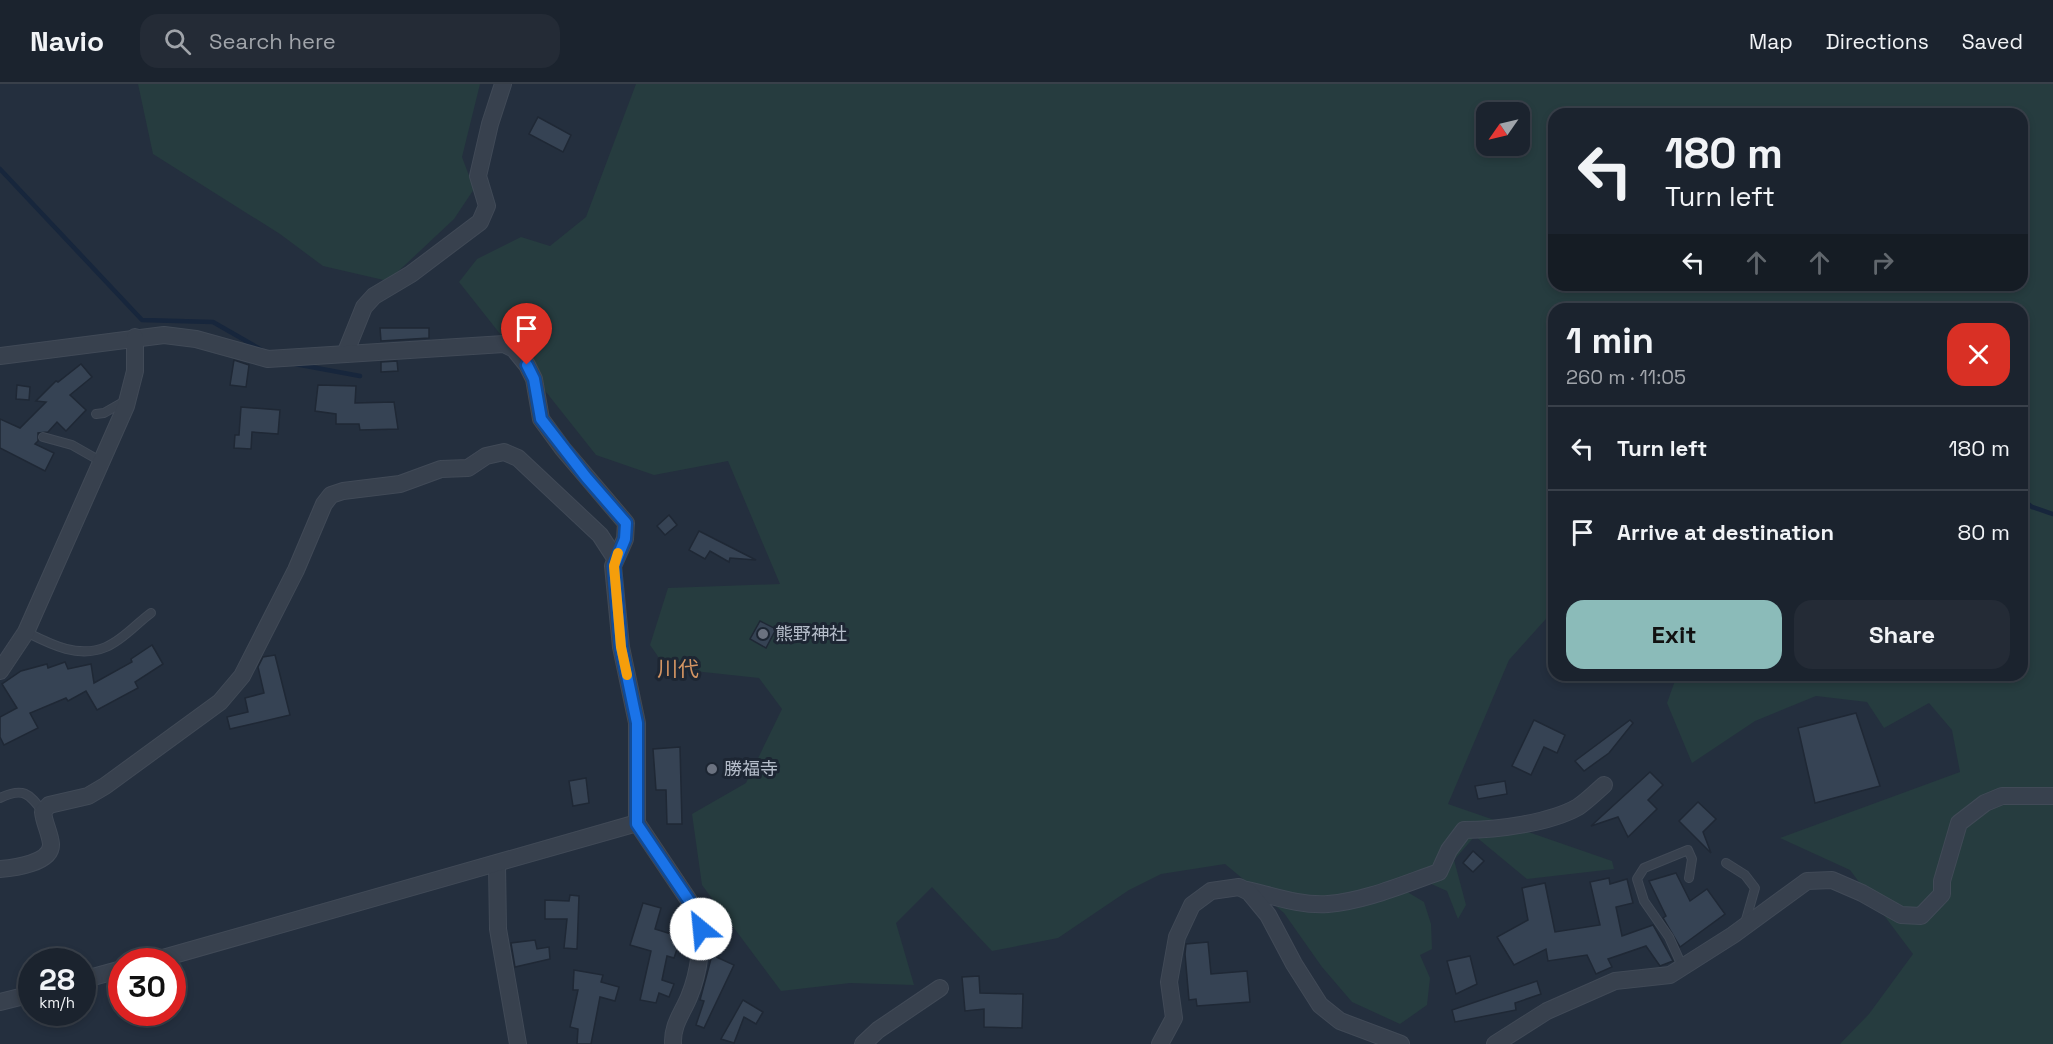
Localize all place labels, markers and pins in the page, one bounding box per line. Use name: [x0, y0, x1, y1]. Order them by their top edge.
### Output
pin: [501, 303, 552, 365]
place label: 熊野神社: [775, 622, 847, 645]
marker: 熊野神社: [756, 627, 770, 641]
place label: 勝福寺: [724, 757, 778, 780]
marker: 勝福寺: [705, 762, 719, 776]

